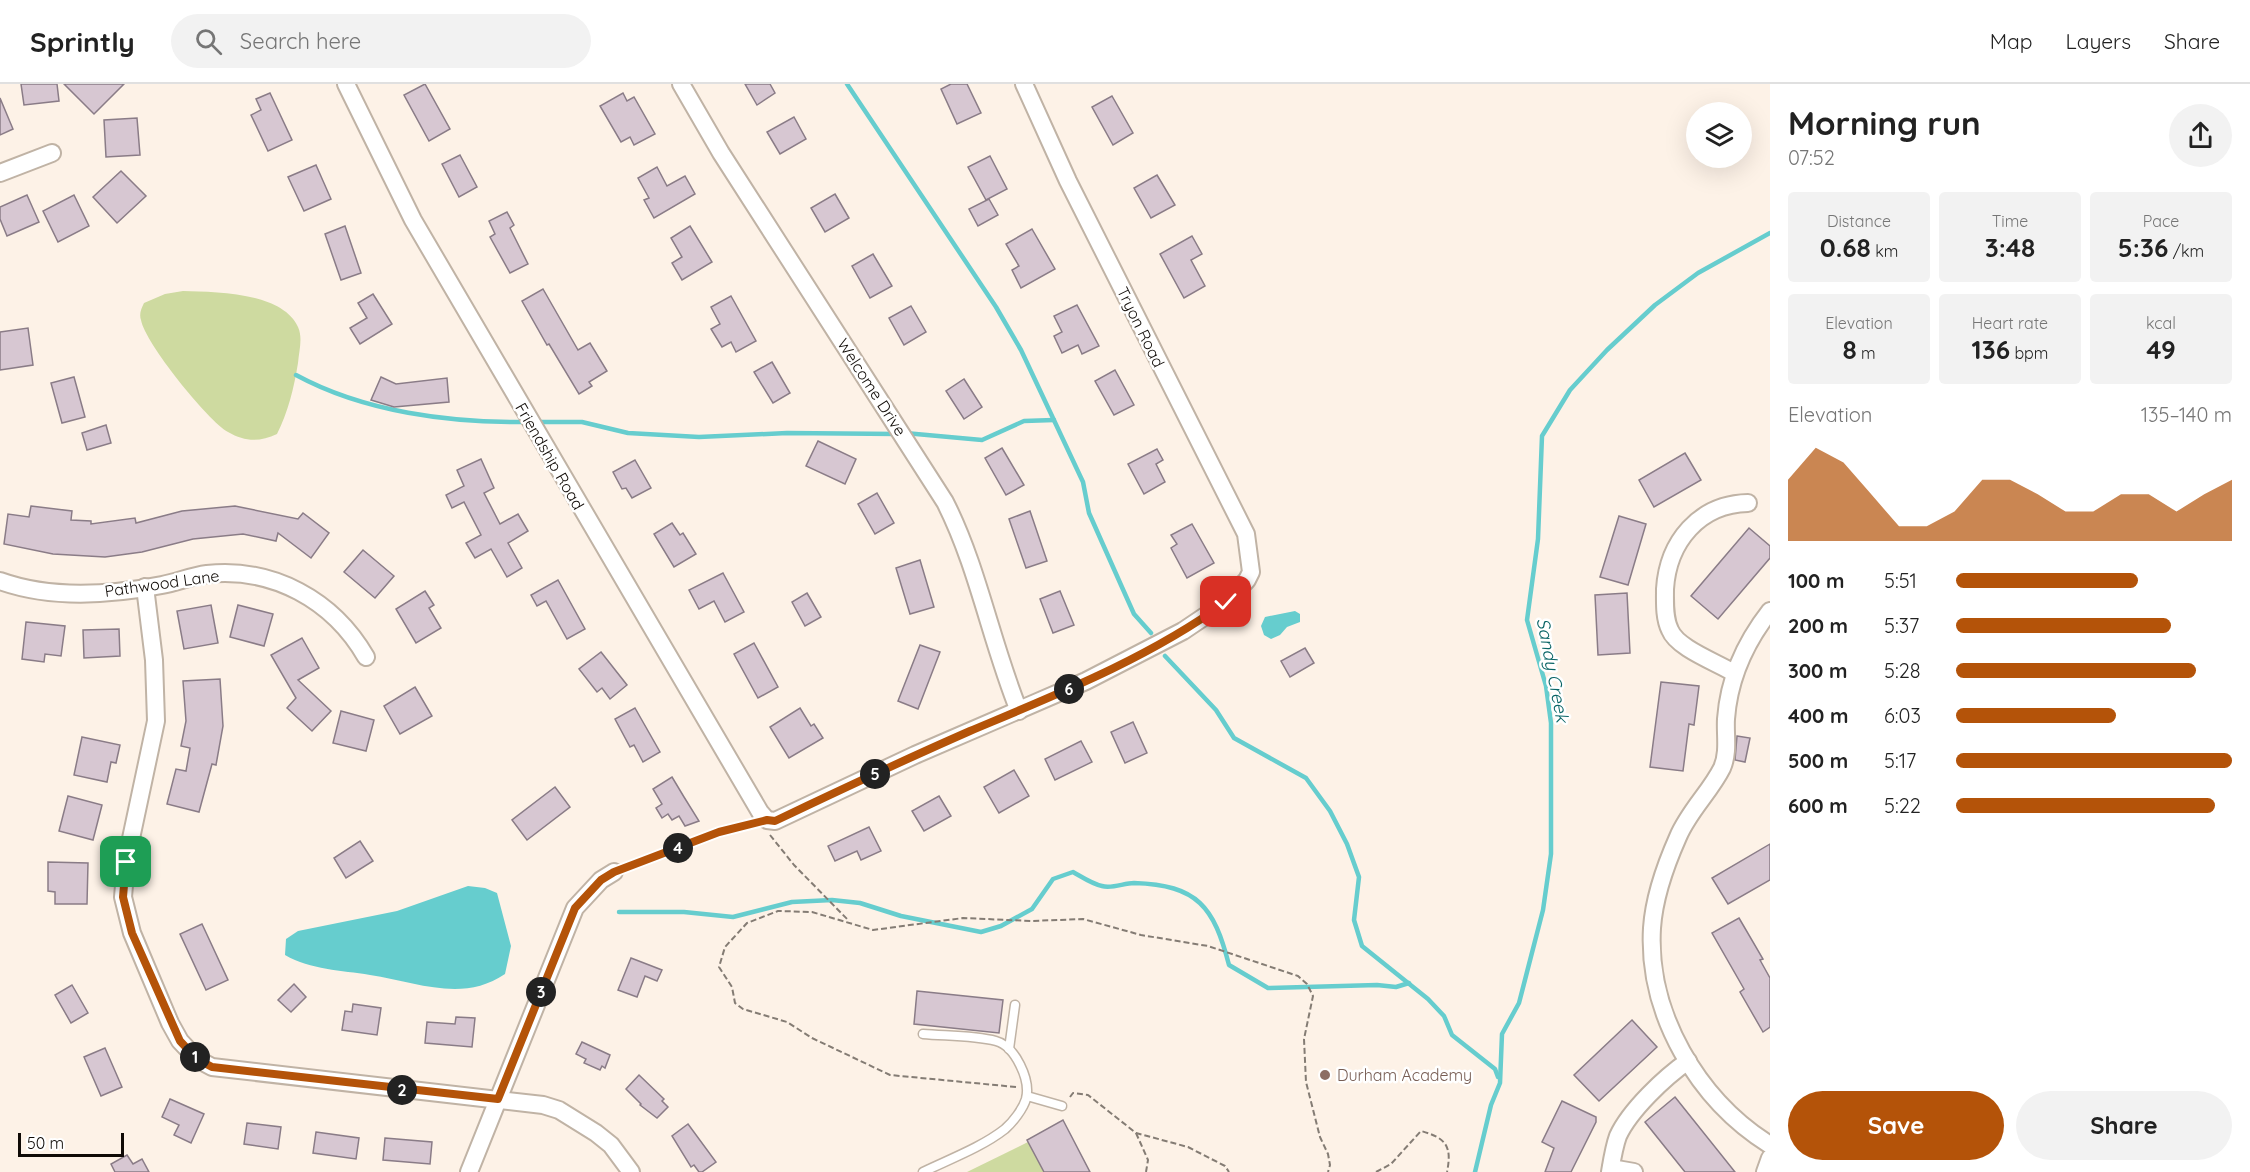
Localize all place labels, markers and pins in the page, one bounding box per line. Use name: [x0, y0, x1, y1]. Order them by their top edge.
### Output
pin: [1200, 576, 1251, 627]
pin: 6: [1054, 674, 1084, 704]
pin: 5: [860, 759, 890, 789]
pin: 4: [663, 833, 693, 863]
pin: [100, 836, 151, 887]
pin: 3: [526, 977, 556, 1007]
pin: 1: [180, 1042, 210, 1072]
place label: Durham Academy: [1337, 1065, 1472, 1085]
marker: Durham Academy: [1318, 1068, 1332, 1082]
pin: 2: [387, 1075, 417, 1105]

